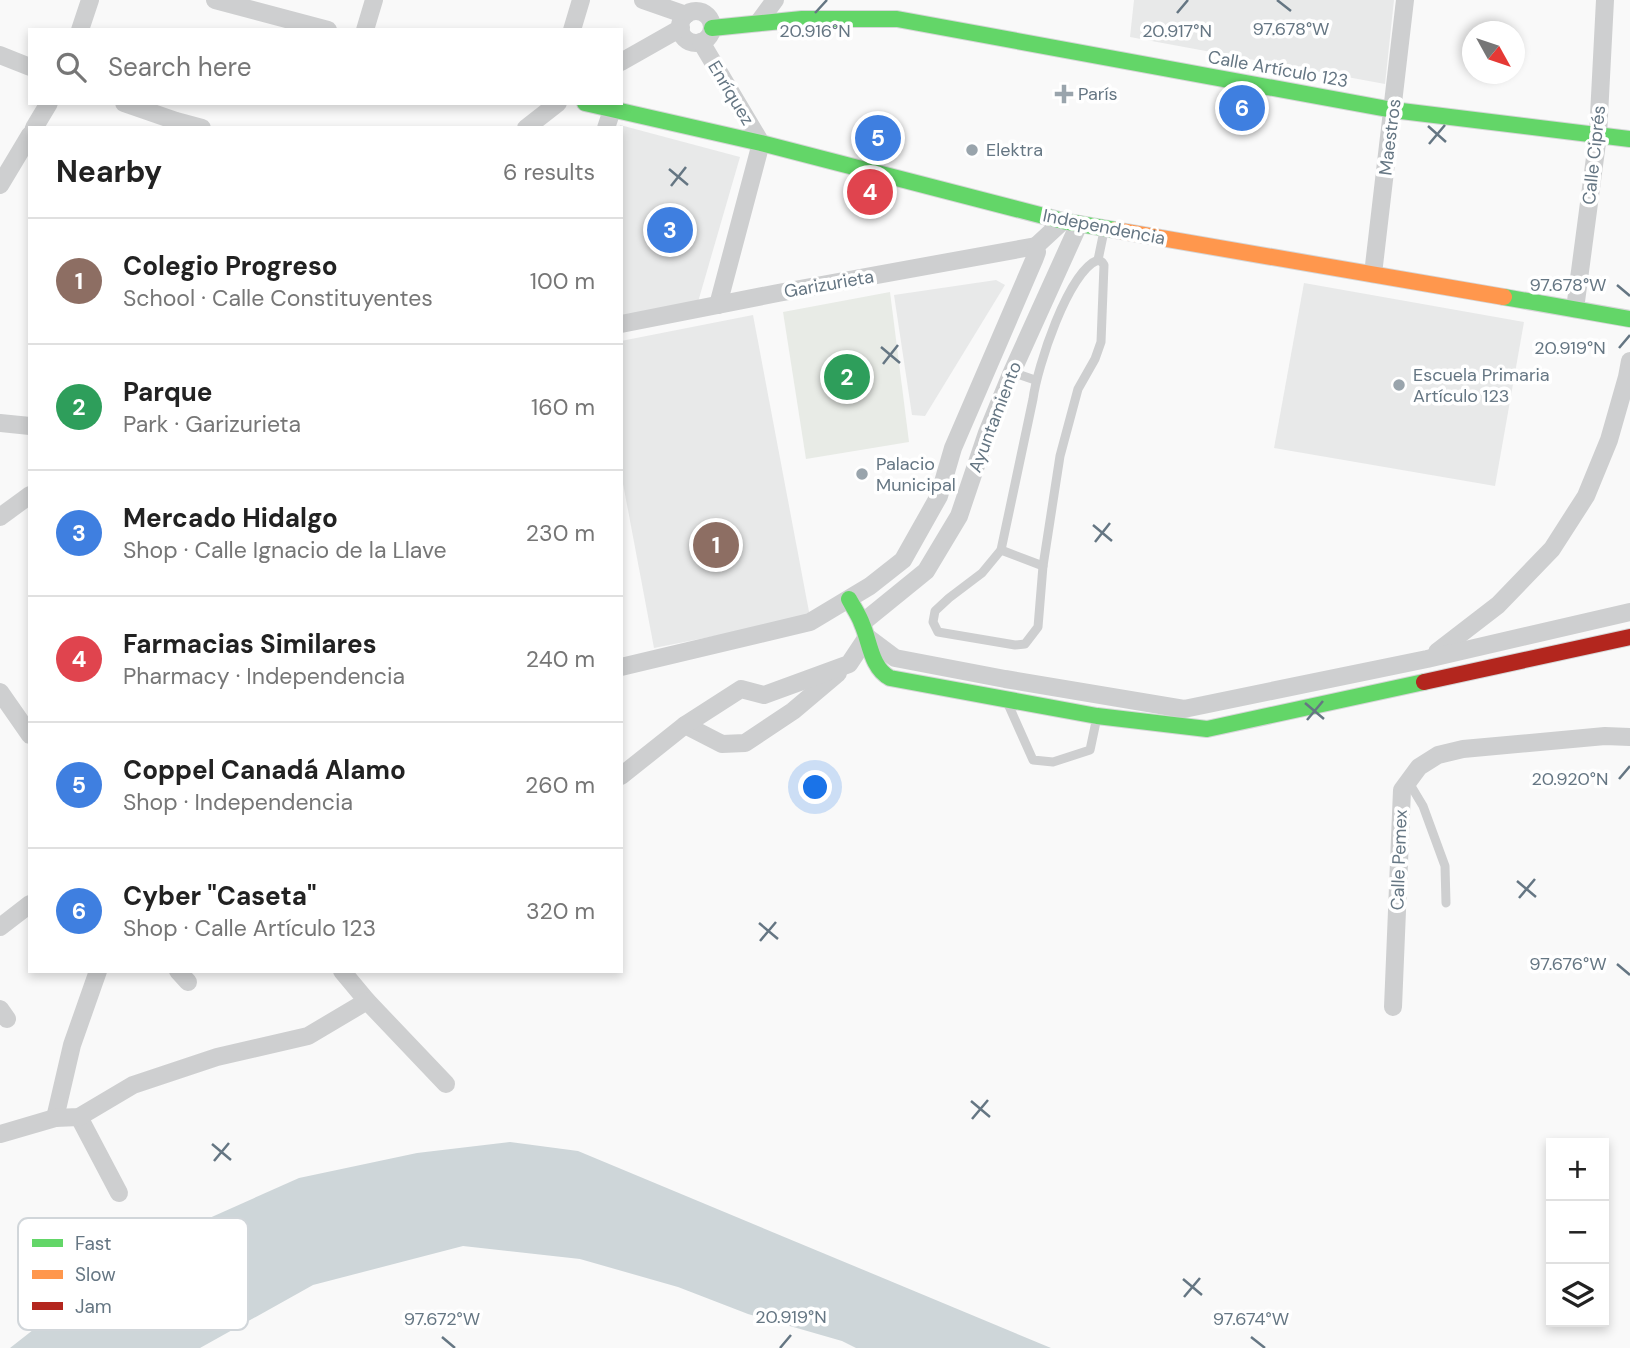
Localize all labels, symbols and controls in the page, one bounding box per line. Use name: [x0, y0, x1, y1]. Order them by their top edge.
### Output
text: 97.678°W: [1252, 17, 1330, 41]
text: 20.916°N: [779, 19, 851, 43]
text: 20.917°N: [1142, 19, 1212, 43]
north arrow: [1462, 21, 1525, 84]
search box: [28, 28, 623, 105]
street label: Calle Artículo 123: [1206, 45, 1350, 93]
icon: search: [52, 48, 90, 86]
text: Search here: [108, 50, 251, 84]
street label: Enríquez: [702, 56, 760, 130]
place label: París: [1078, 82, 1118, 106]
pin: 6: [1219, 82, 1265, 134]
marker: París: [1056, 86, 1072, 102]
street label: Maestros: [1373, 97, 1407, 177]
street label: Calle Ciprés: [1577, 104, 1611, 206]
pin: 5: [855, 112, 901, 164]
place label: Elektra: [986, 138, 1043, 162]
marker: Elektra: [964, 142, 980, 158]
text: Nearby: [56, 152, 162, 191]
text: 6 results: [503, 157, 595, 187]
pin: 4: [847, 166, 893, 218]
street label: Independencia: [1041, 203, 1167, 251]
pin: 3: [647, 204, 693, 256]
text: Colegio Progreso: [123, 249, 338, 283]
street label: Garizurieta: [782, 264, 876, 304]
text: 1: [75, 266, 83, 296]
text: 100 m: [530, 266, 595, 296]
text: 97.678°W: [1529, 273, 1607, 297]
text: School · Calle Constituyentes: [123, 283, 433, 313]
text: 20.919°N: [1534, 336, 1606, 360]
pin: 2: [824, 351, 870, 403]
street label: Ayuntamiento: [963, 358, 1027, 476]
place label: Escuela Primaria Artículo 123: [1413, 363, 1550, 408]
text: Parque: [123, 375, 212, 409]
marker: Escuela Primaria Artículo 123: [1391, 377, 1407, 393]
text: 2: [72, 392, 86, 422]
text: 160 m: [531, 392, 595, 422]
text: Park · Garizurieta: [123, 409, 301, 439]
place label: Palacio Municipal: [876, 452, 956, 497]
marker: Palacio Municipal: [854, 466, 870, 482]
text: Mercado Hidalgo: [123, 501, 338, 535]
text: 3: [72, 518, 86, 548]
text: 230 m: [526, 518, 595, 548]
pin: 1: [693, 519, 739, 571]
text: Shop · Calle Ignacio de la Llave: [123, 535, 447, 565]
text: Farmacias Similares: [123, 627, 377, 661]
text: 4: [72, 644, 86, 674]
text: 240 m: [526, 644, 595, 674]
text: Pharmacy · Independencia: [123, 661, 405, 691]
text: Coppel Canadá Alamo: [123, 753, 406, 787]
text: 20.920°N: [1532, 767, 1608, 791]
text: 5: [72, 770, 86, 800]
text: 260 m: [525, 770, 595, 800]
your location: [798, 770, 832, 804]
text: Shop · Independencia: [123, 787, 353, 817]
street label: Calle Pemex: [1385, 809, 1413, 911]
text: Cyber "Caseta": [123, 879, 317, 913]
text: 6: [72, 896, 86, 926]
text: 320 m: [526, 896, 595, 926]
text: Shop · Calle Artículo 123: [123, 913, 376, 943]
text: 97.676°W: [1529, 952, 1607, 976]
map controls: [1546, 1138, 1609, 1327]
button: +: [1546, 1138, 1609, 1201]
button: −: [1546, 1201, 1609, 1264]
legend: [18, 1218, 248, 1330]
text: Fast: [75, 1231, 111, 1256]
text: Slow: [75, 1262, 116, 1287]
button: layers: [1546, 1264, 1609, 1327]
text: Jam: [75, 1294, 112, 1319]
text: 20.919°N: [755, 1305, 827, 1329]
text: 97.672°W: [404, 1307, 480, 1331]
text: 97.674°W: [1213, 1307, 1289, 1331]

